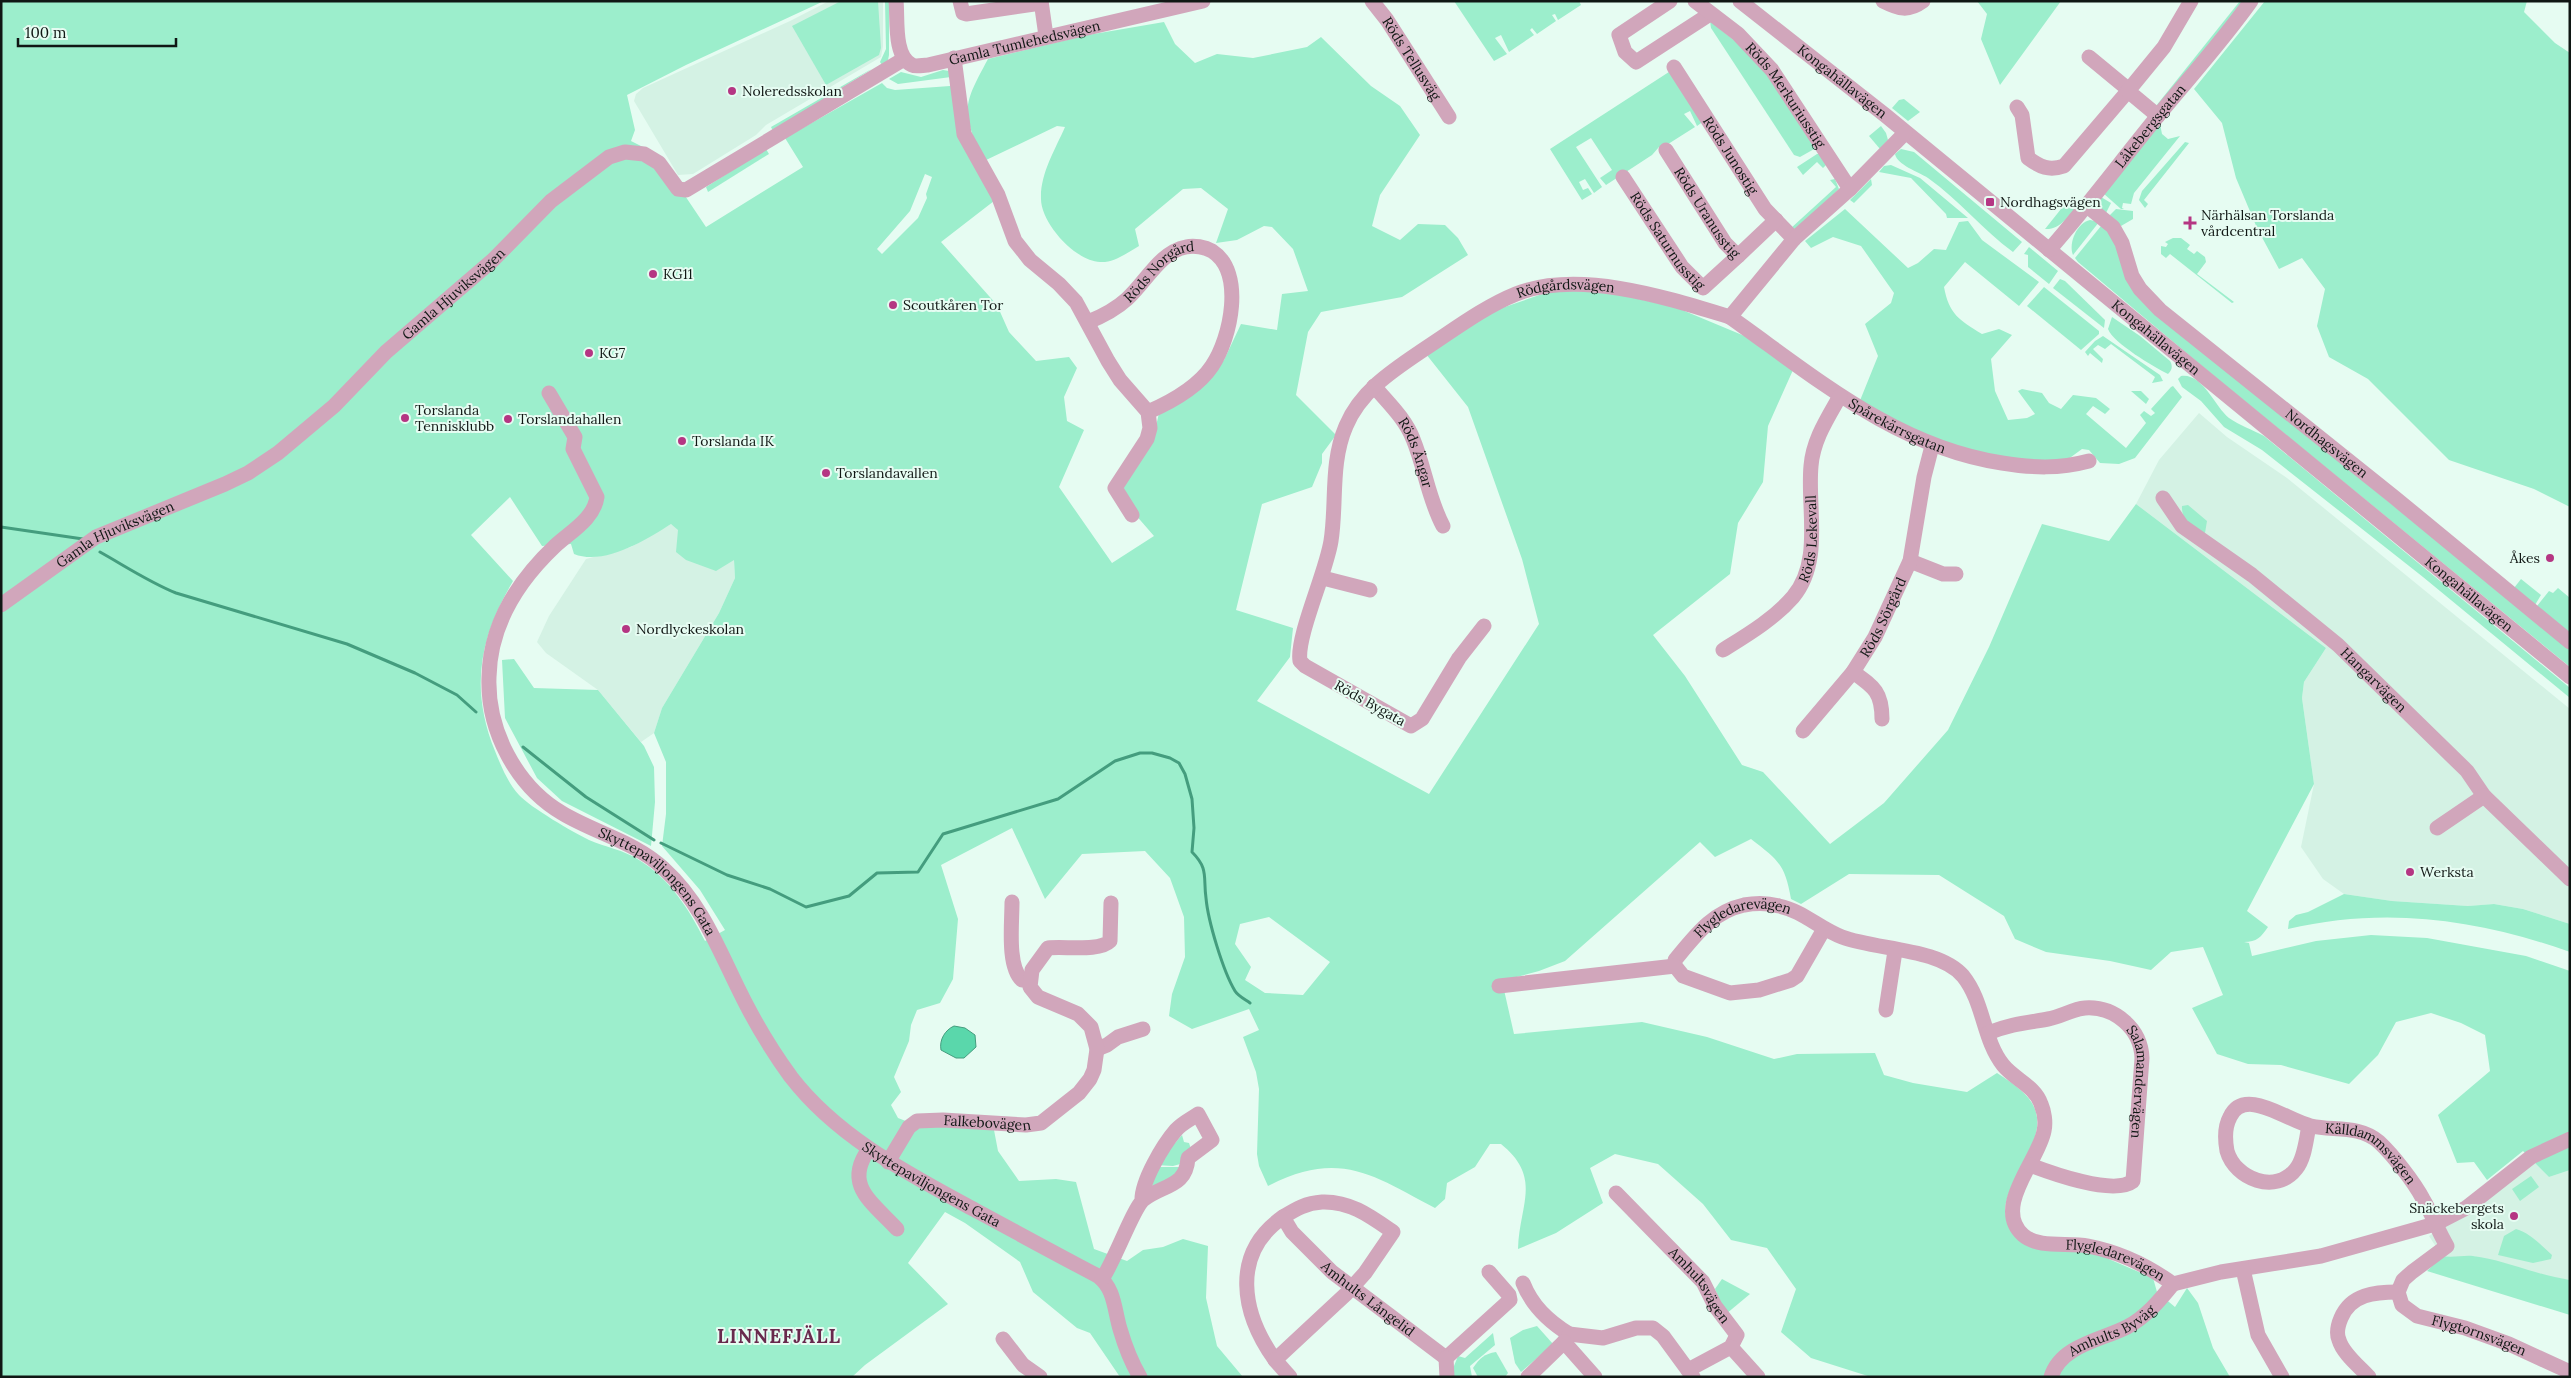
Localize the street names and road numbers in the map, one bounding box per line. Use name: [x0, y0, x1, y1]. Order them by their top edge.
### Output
street label: Röds Tellusväg: [1378, 13, 1445, 104]
street label: Gamla Tumlehedsvägen: [947, 16, 1103, 69]
street label: Röds Merkuriusstig: [1742, 39, 1830, 152]
street label: Kongahällavägen: [1794, 40, 1891, 123]
street label: Låkebergsgatan: [2111, 80, 2190, 172]
street label: Röds Junostig: [1699, 113, 1762, 198]
street label: Röds Uranusstig: [1670, 164, 1744, 262]
street label: Röds Saturnusstig: [1626, 188, 1709, 294]
street label: Röds Norgård: [1120, 237, 1195, 306]
street label: Gamla Hjuviksvägen: [398, 244, 509, 343]
street label: Rödgårdsvägen: [1514, 275, 1616, 302]
street label: Kongahällavägen: [2108, 296, 2204, 379]
street label: Spårekärrsgatan: [1845, 394, 1949, 457]
street label: Nordhagsvägen: [2282, 405, 2372, 482]
street label: Röds Ängar: [1394, 414, 1437, 490]
street label: Röds Lekevall: [1794, 495, 1821, 585]
street label: Gamla Hjuviksvägen: [52, 497, 177, 572]
street label: Kongahällavägen: [2421, 553, 2517, 636]
street label: Röds Sörgård: [1856, 574, 1910, 661]
street label: Hangarvägen: [2337, 643, 2411, 717]
street label: Röds Bygata: [1331, 676, 1409, 730]
street label: Skyttepaviljongens Gata: [596, 823, 720, 939]
street label: Flygledarevägen: [1690, 895, 1794, 941]
street label: Salamandervägen: [2123, 1021, 2151, 1139]
street label: Falkebovägen: [943, 1111, 1032, 1134]
street label: Källdammsvägen: [2324, 1119, 2420, 1188]
street label: Skyttepaviljongens Gata: [859, 1137, 1004, 1231]
street label: Flygledarevägen: [2065, 1235, 2169, 1285]
street label: Amhultsvägen: [1664, 1243, 1734, 1327]
street label: Amhults Långelid: [1317, 1257, 1418, 1340]
street label: Amhults Byväg: [2064, 1301, 2159, 1361]
street label: Flygtornsvägen: [2430, 1311, 2530, 1360]

